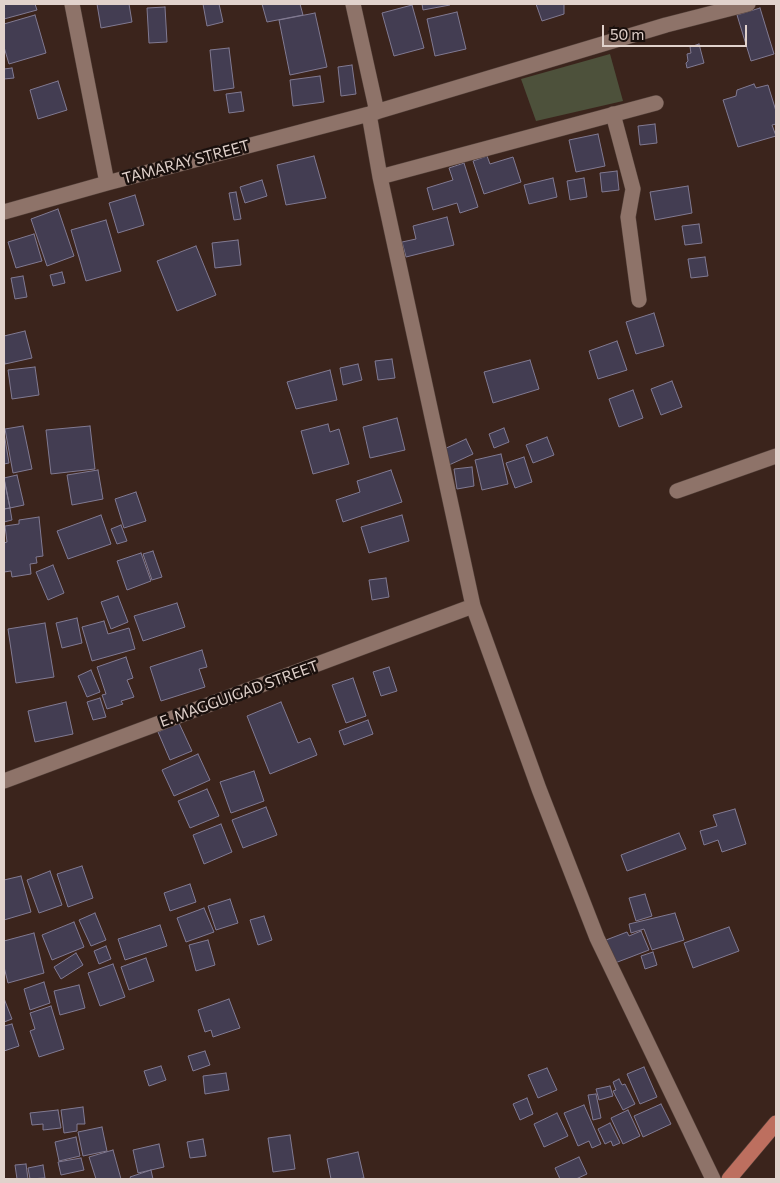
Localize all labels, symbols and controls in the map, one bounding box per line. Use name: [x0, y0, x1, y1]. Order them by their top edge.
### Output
scale bar: [605, 15, 750, 47]
text: 50 m: [610, 25, 644, 43]
street label: TAMARAY STREET: [121, 136, 251, 188]
street label: E. MAGGUIGAD STREET: [157, 657, 321, 731]

